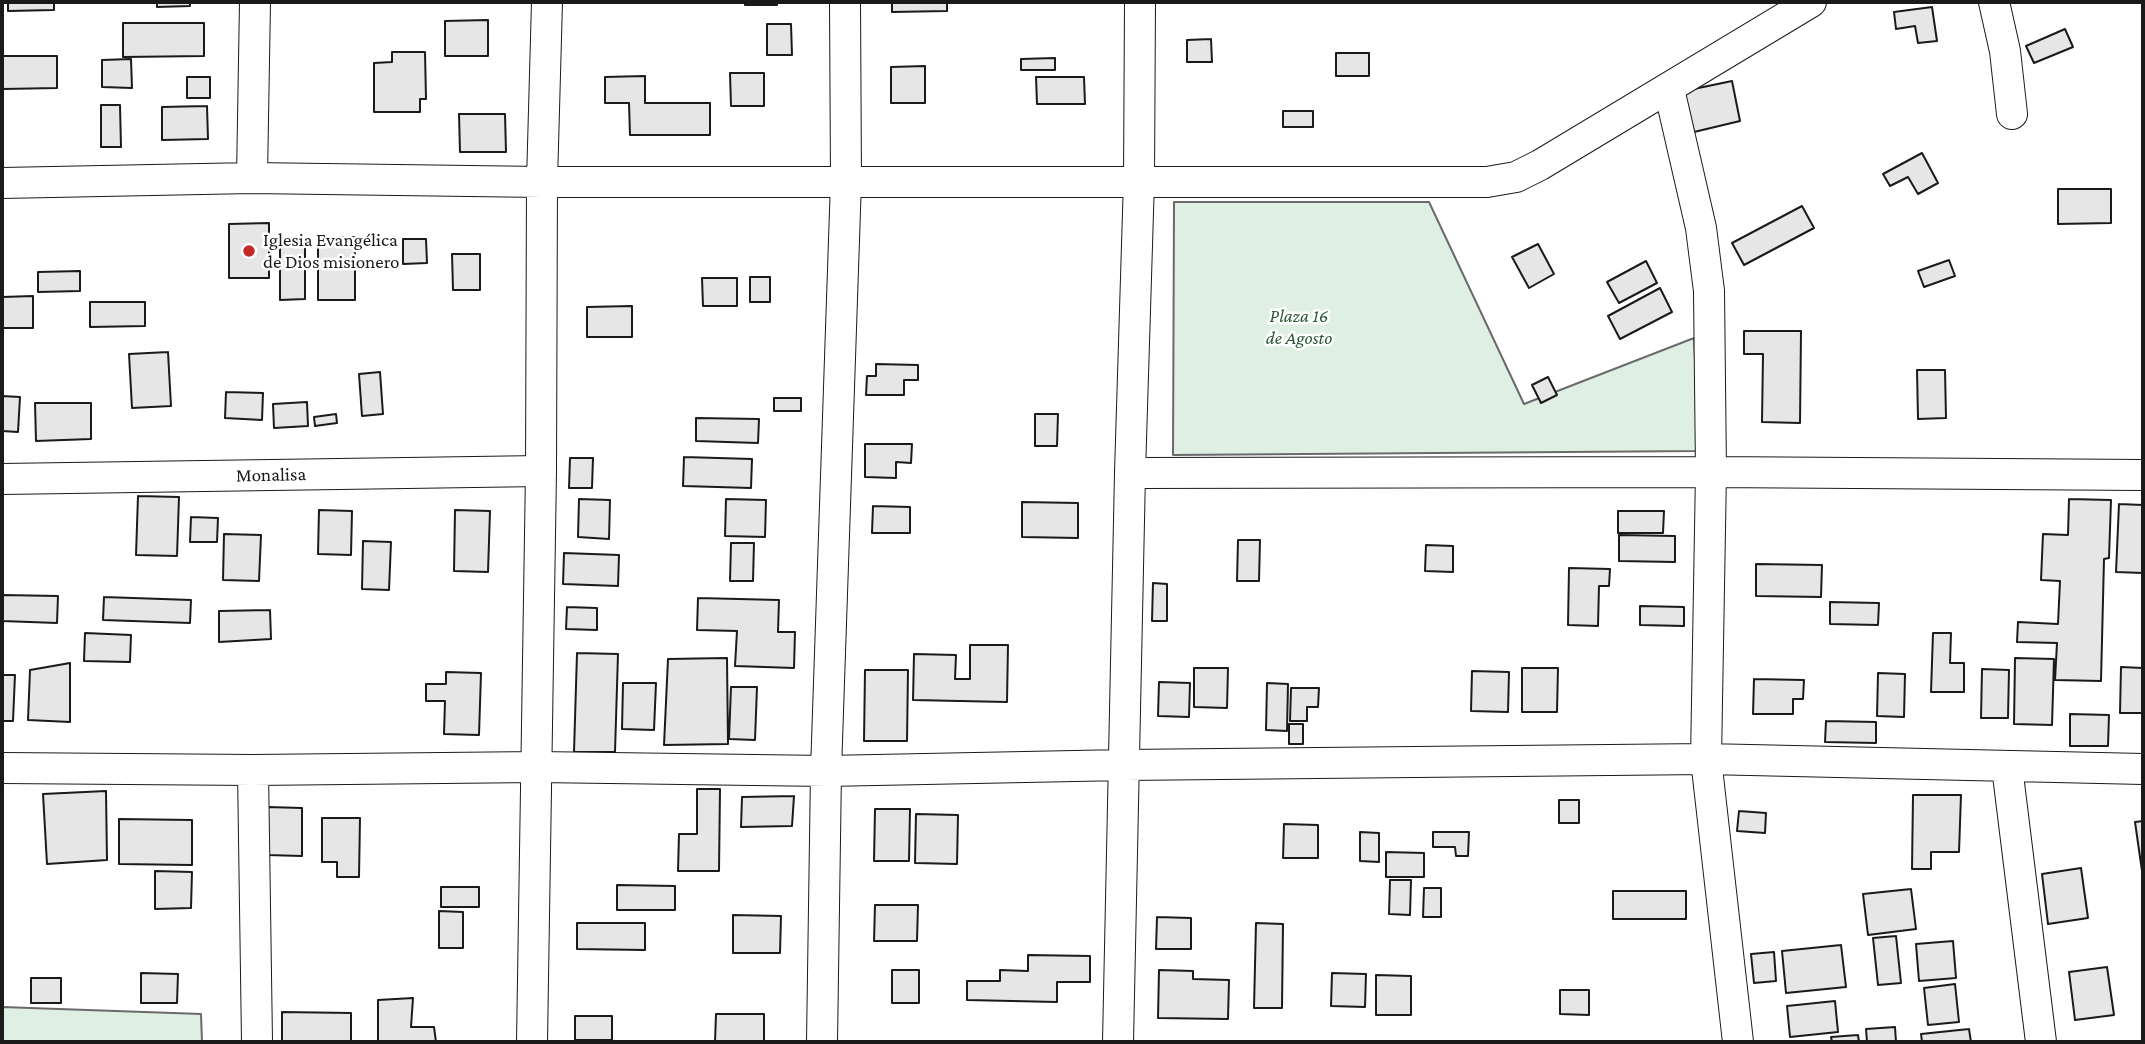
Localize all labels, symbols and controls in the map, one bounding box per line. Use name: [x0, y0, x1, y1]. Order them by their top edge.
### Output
place label: Iglesia Evangélica de Dios misionero: [263, 229, 399, 273]
marker: Iglesia Evangélica de Dios misionero: [241, 243, 257, 259]
park label: Plaza 16 de Agosto: [1266, 305, 1332, 349]
street label: Monalisa: [236, 463, 306, 487]

